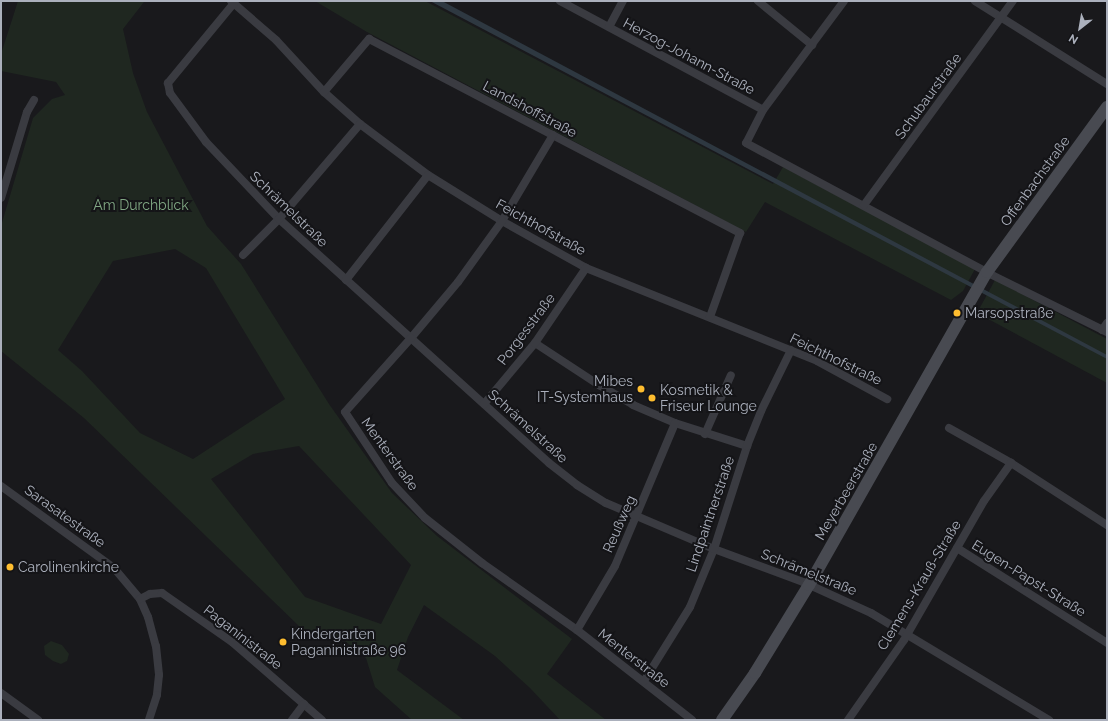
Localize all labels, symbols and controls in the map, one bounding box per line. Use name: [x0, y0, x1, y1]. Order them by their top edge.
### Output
north arrow: [1060, 8, 1100, 48]
street label: Herzog-Johann-Straße: [620, 14, 758, 98]
text: N: [1067, 31, 1081, 46]
street label: Schubaurstraße: [891, 50, 965, 142]
street label: Landshoffstraße: [480, 77, 580, 141]
street label: Offenbachstraße: [997, 133, 1073, 229]
street label: Schrämelstraße: [247, 168, 331, 250]
street label: Feichthofstraße: [493, 195, 589, 259]
park label: Am Durchblick: [93, 197, 189, 213]
street label: Porgesstraße: [494, 290, 558, 368]
place label: Marsopstraße: [965, 305, 1053, 321]
marker: Marsopstraße: [952, 308, 962, 318]
street label: Feichthofstraße: [787, 329, 885, 389]
place label: Mibes IT-Systemhaus: [537, 373, 633, 406]
place label: Kosmetik & Friseur Lounge: [660, 382, 757, 414]
marker: Mibes IT-Systemhaus: [636, 384, 646, 394]
street label: Schrämelstraße: [485, 386, 571, 466]
marker: Kosmetik & Friseur Lounge: [647, 393, 657, 403]
street label: Menterstraße: [358, 414, 422, 494]
street label: Meyerbeerstraße: [811, 439, 881, 543]
street label: Lindpaintnerstraße: [682, 454, 738, 574]
street label: Sarasatestraße: [21, 481, 109, 551]
street label: Reußweg: [599, 493, 639, 555]
street label: Clemens-Krauß-Straße: [874, 517, 964, 653]
street label: Eugen-Papst-Straße: [969, 536, 1089, 620]
street label: Schrämelstraße: [759, 545, 859, 599]
place label: Carolinenkirche: [18, 559, 119, 575]
marker: Carolinenkirche: [5, 562, 15, 572]
street label: Paganinistraße: [200, 601, 286, 673]
street label: Menterstraße: [595, 625, 673, 691]
place label: Kindergarten Paganinistraße 96: [291, 626, 406, 658]
marker: Kindergarten Paganinistraße 96: [278, 637, 288, 647]

